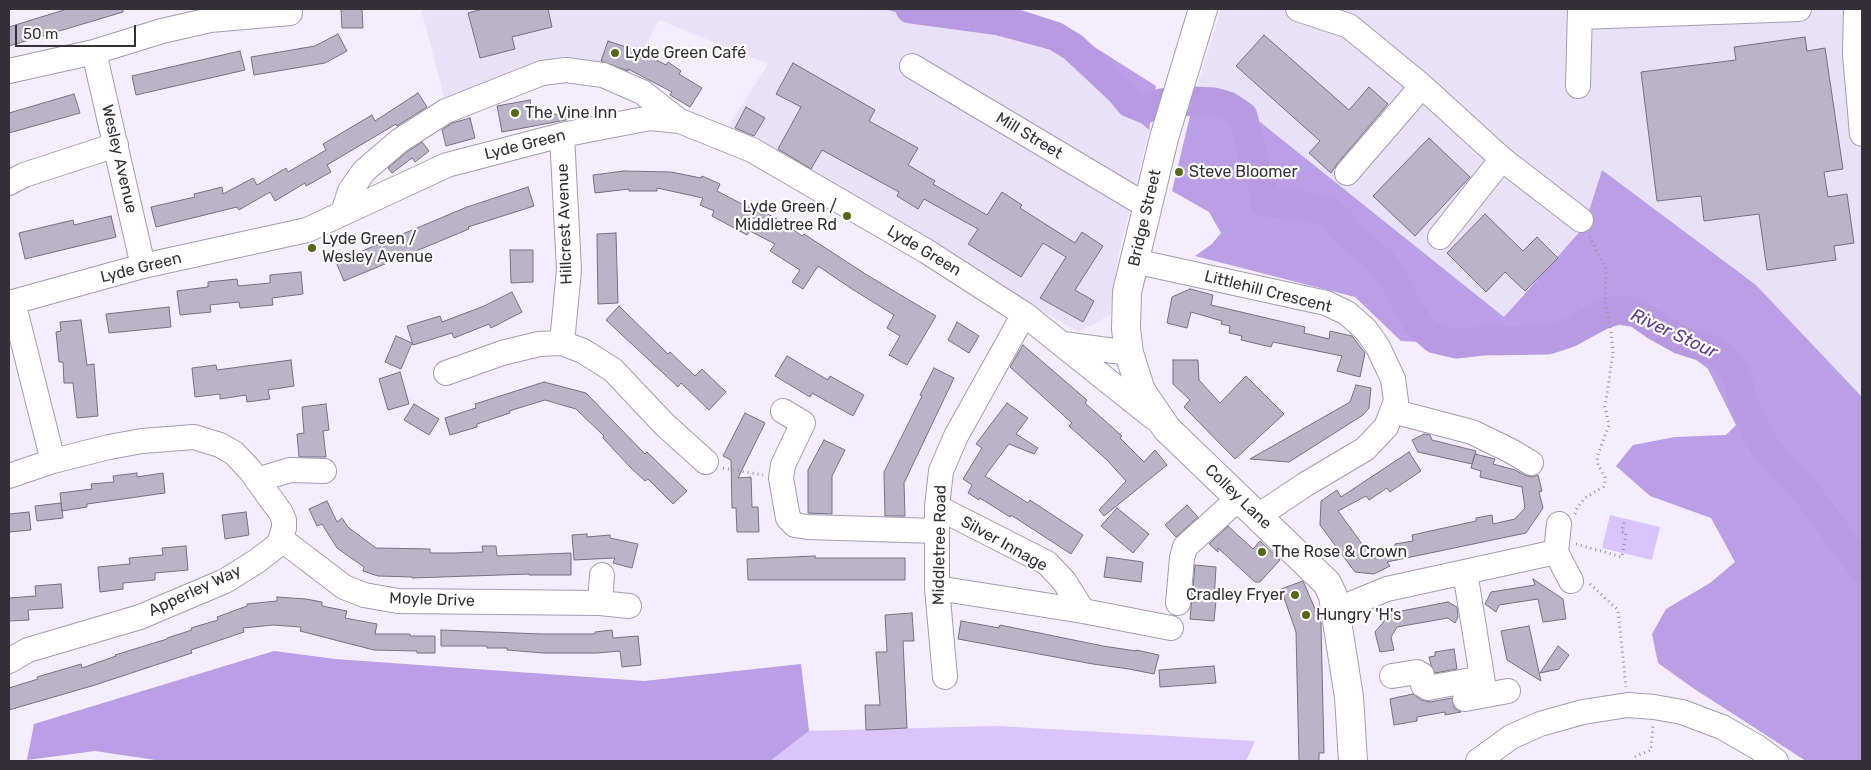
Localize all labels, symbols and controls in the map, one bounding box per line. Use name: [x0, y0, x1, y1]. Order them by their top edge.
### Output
scale bar: [18, 15, 139, 47]
text: 50 m: [23, 25, 58, 43]
place label: Lyde Green Café: [625, 43, 746, 63]
marker: Lyde Green Café: [609, 47, 621, 59]
street label: Wesley Avenue: [97, 103, 141, 215]
place label: The Vine Inn: [525, 103, 617, 123]
marker: The Vine Inn: [509, 107, 521, 119]
street label: Mill Street: [992, 109, 1066, 163]
street label: Lyde Green: [482, 126, 568, 164]
place label: Steve Bloomer: [1189, 162, 1298, 182]
street label: Hillcrest Avenue: [553, 163, 577, 285]
marker: Steve Bloomer: [1173, 166, 1185, 178]
street label: Bridge Street: [1125, 168, 1165, 268]
place label: Lyde Green / Middletree Rd: [735, 197, 837, 235]
marker: Lyde Green / Middletree Rd: [841, 210, 853, 222]
street label: Lyde Green: [884, 221, 964, 281]
place label: Lyde Green / Wesley Avenue: [322, 229, 433, 267]
marker: Lyde Green / Wesley Avenue: [306, 242, 318, 254]
street label: Lyde Green: [98, 249, 184, 287]
street label: Littlehill Crescent: [1202, 267, 1334, 317]
water label: River Stour: [1627, 305, 1721, 363]
street label: Colley Lane: [1201, 460, 1275, 534]
street label: Middletree Road: [929, 485, 951, 605]
street label: Silver Innage: [957, 512, 1051, 576]
place label: The Rose & Crown: [1272, 542, 1407, 562]
marker: The Rose & Crown: [1256, 546, 1268, 558]
street label: Apperley Way: [146, 561, 244, 621]
place label: Cradley Fryer: [1186, 585, 1285, 605]
street label: Moyle Drive: [389, 589, 475, 611]
marker: Cradley Fryer: [1289, 589, 1301, 601]
place label: Hungry 'H's: [1316, 605, 1401, 625]
marker: Hungry 'H's: [1300, 609, 1312, 621]

